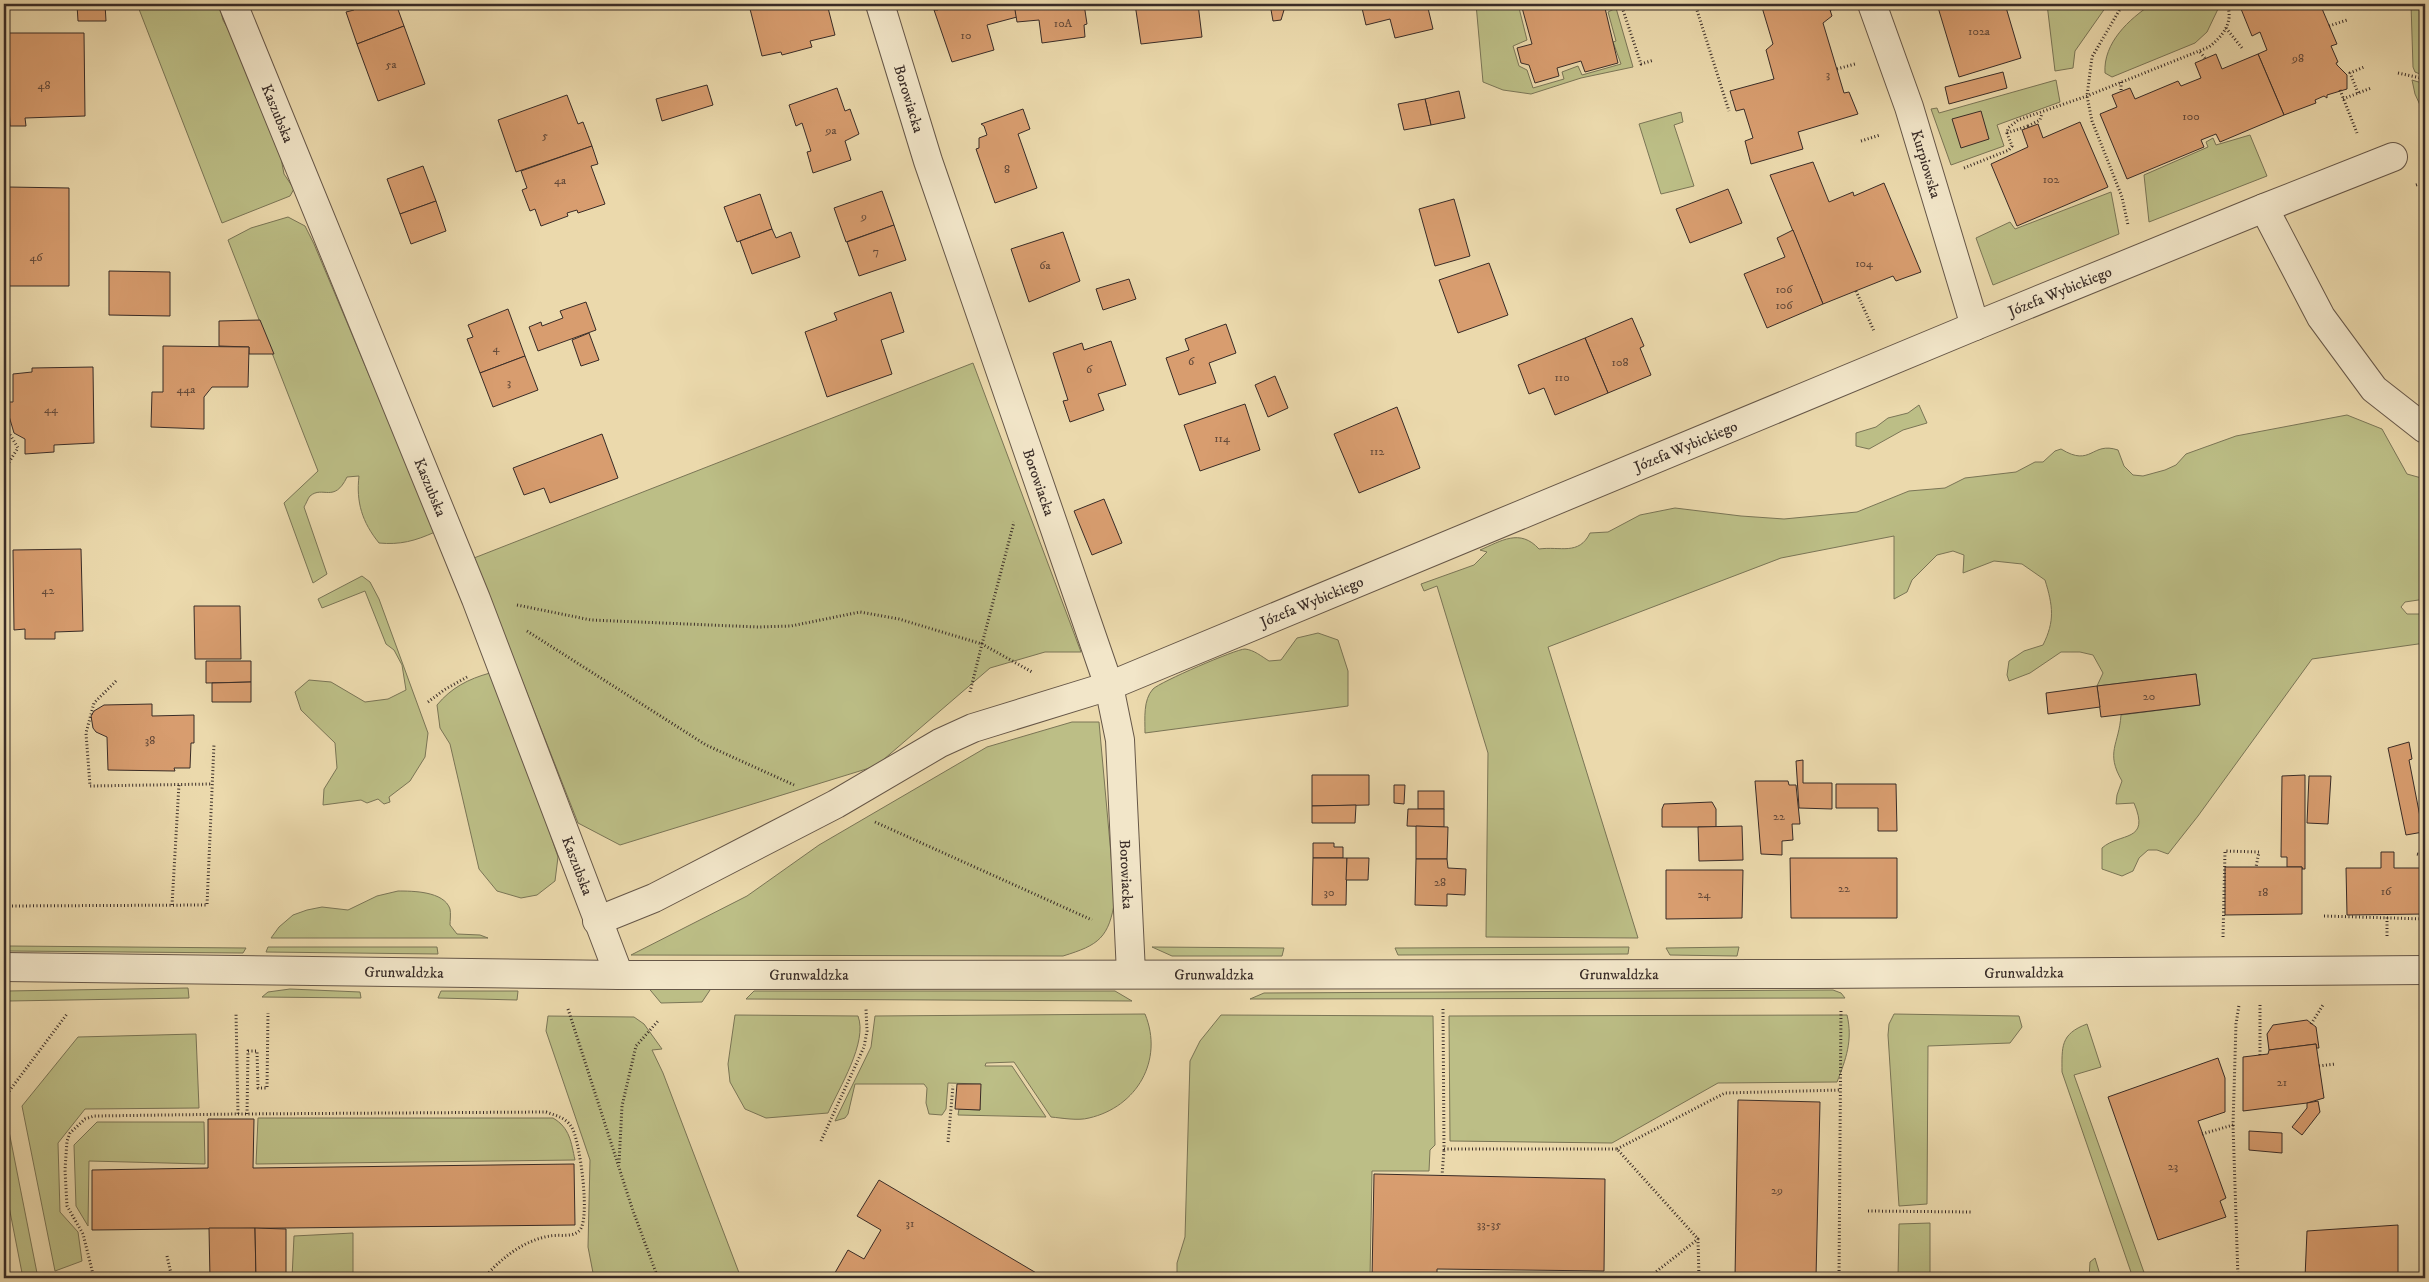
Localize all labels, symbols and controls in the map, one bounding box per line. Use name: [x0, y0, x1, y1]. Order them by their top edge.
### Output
house number: 10A: [1054, 16, 1073, 31]
house number: 102a: [1968, 24, 1991, 39]
house number: 10: [961, 28, 971, 43]
house number: 98: [2291, 51, 2304, 66]
house number: 5a: [385, 57, 397, 72]
street label: Borowiacka: [890, 63, 928, 135]
house number: 3: [1826, 67, 1830, 82]
house number: 48: [38, 78, 50, 93]
street label: Kaszubska: [257, 81, 298, 146]
house number: 100: [2182, 109, 2200, 124]
house number: 9a: [824, 123, 837, 138]
house number: 5: [542, 128, 548, 143]
street label: Kurpiowska: [1907, 128, 1946, 201]
house number: 8: [1004, 162, 1010, 177]
house number: 102: [2043, 172, 2059, 187]
house number: 4a: [554, 173, 567, 188]
house number: 9: [860, 209, 867, 224]
house number: 7: [873, 244, 879, 259]
house number: 46: [29, 250, 43, 265]
house number: 104: [1855, 256, 1874, 271]
house number: 6a: [1039, 258, 1052, 273]
street label: Józefa Wybickiego: [2003, 262, 2114, 322]
house number: 106: [1775, 282, 1793, 297]
house number: 106: [1775, 298, 1793, 313]
house number: 4: [493, 341, 501, 356]
house number: 6: [1188, 354, 1195, 369]
house number: 108: [1612, 355, 1628, 370]
house number: 6: [1086, 362, 1093, 377]
house number: 110: [1554, 370, 1570, 385]
house number: 3: [507, 375, 511, 390]
house number: 44a: [177, 382, 196, 397]
house number: 44: [44, 402, 59, 417]
street label: Józefa Wybickiego: [1629, 416, 1740, 477]
house number: 114: [1214, 431, 1231, 446]
house number: 112: [1370, 444, 1384, 459]
street label: Borowiacka: [1018, 446, 1059, 519]
street label: Kaszubska: [410, 455, 451, 520]
street label: Józefa Wybickiego: [1255, 572, 1366, 632]
house number: 42: [42, 583, 55, 598]
house number: 20: [2143, 689, 2155, 704]
house number: 38: [145, 733, 155, 748]
house number: 22: [1773, 809, 1785, 824]
street label: Kaszubska: [558, 834, 597, 898]
street label: Borowiacka: [1115, 839, 1138, 910]
house number: 28: [1434, 875, 1446, 890]
house number: 22: [1838, 881, 1850, 896]
house number: 16: [2381, 884, 2392, 899]
house number: 30: [1324, 885, 1334, 900]
house number: 18: [2258, 885, 2268, 900]
house number: 24: [1698, 887, 1711, 902]
street label: Grunwaldzka: [364, 962, 444, 982]
street label: Grunwaldzka: [1984, 963, 2064, 982]
street label: Grunwaldzka: [769, 965, 849, 984]
street label: Grunwaldzka: [1174, 965, 1254, 984]
street label: Grunwaldzka: [1579, 965, 1659, 984]
house number: 21: [2277, 1075, 2287, 1090]
house number: 23: [2168, 1159, 2178, 1174]
house number: 29: [1771, 1183, 1783, 1198]
house number: 31: [906, 1216, 914, 1231]
house number: 33-35: [1477, 1217, 1501, 1232]

